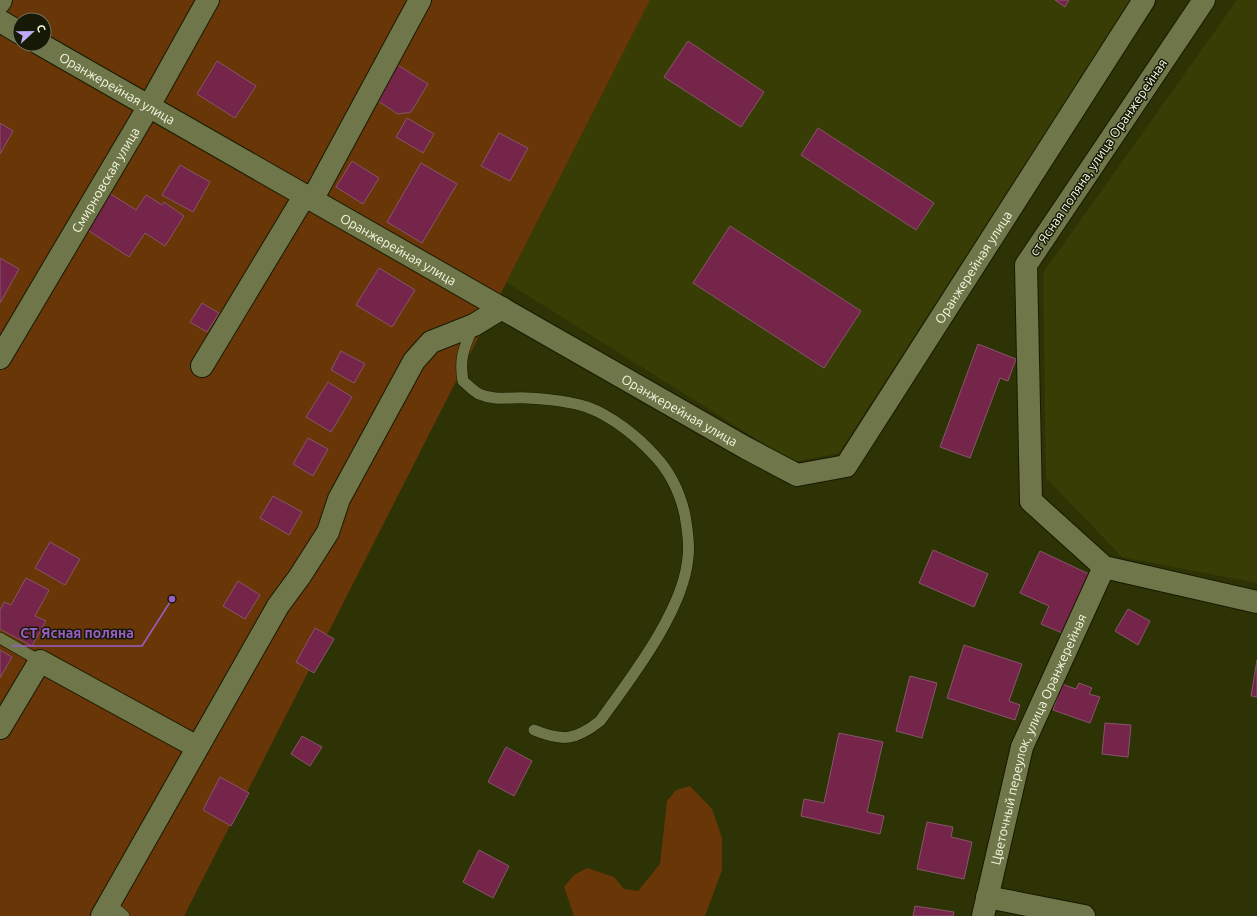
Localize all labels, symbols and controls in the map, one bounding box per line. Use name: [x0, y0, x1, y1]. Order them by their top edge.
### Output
north arrow: [12, 12, 52, 52]
text: С: [34, 23, 48, 34]
street label: Оранжерейная улица: [57, 50, 178, 127]
street label: ст Ясная поляна, улица Оранжерейная: [1027, 56, 1170, 259]
street label: Смирновская улица: [69, 125, 142, 235]
street label: Оранжерейная улица: [932, 208, 1014, 326]
street label: Оранжерейная улица: [338, 211, 459, 288]
street label: Оранжерейная улица: [619, 371, 740, 449]
street label: Цветочный переулок, улица Оранжерейная: [988, 611, 1089, 866]
callout: СТ Ясная поляна: [12, 620, 142, 646]
text: СТ Ясная поляна: [20, 625, 134, 641]

